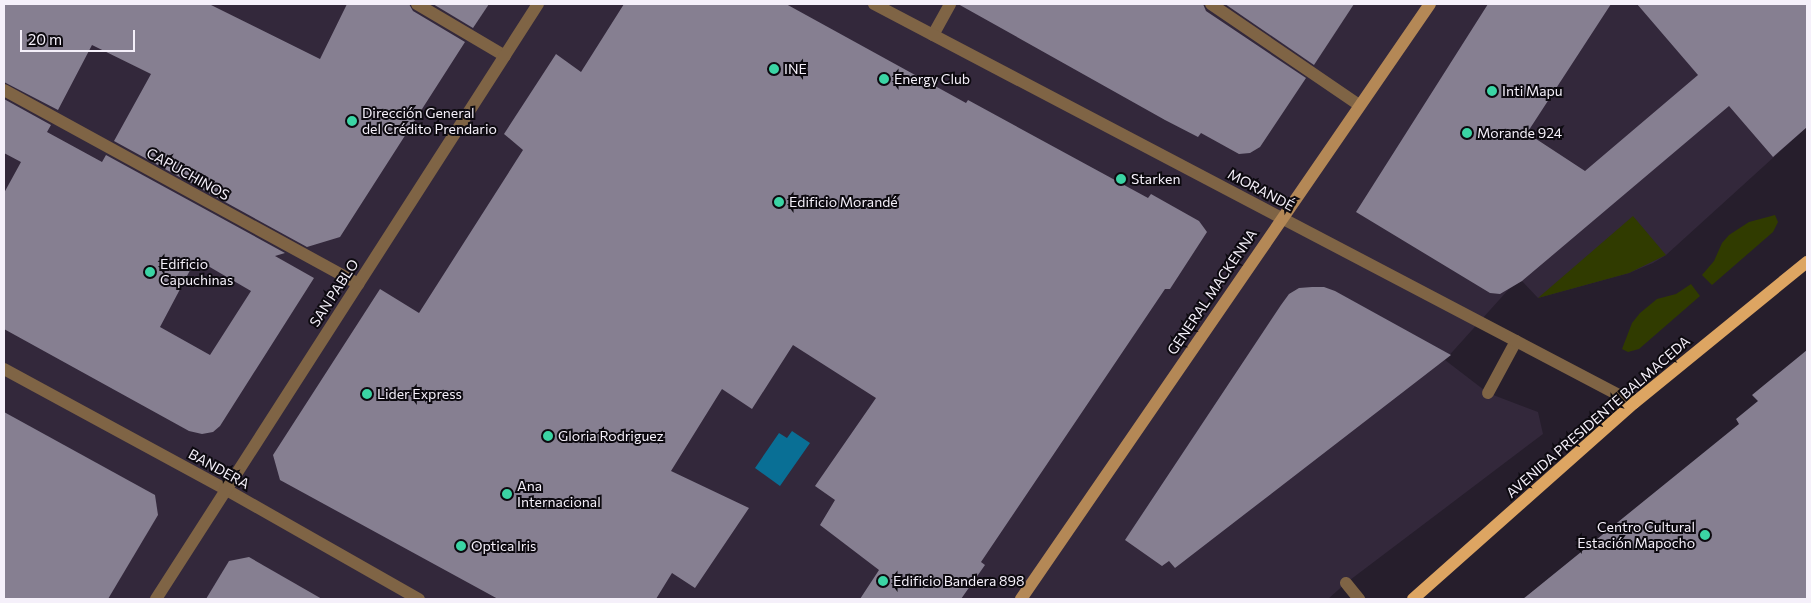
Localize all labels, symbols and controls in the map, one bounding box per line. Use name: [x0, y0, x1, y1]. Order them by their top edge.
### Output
scale bar: [22, 20, 138, 52]
text: 20 m: [28, 30, 62, 48]
place label: INE: [784, 61, 807, 77]
marker: INE: [768, 63, 780, 75]
place label: Energy Club: [894, 71, 970, 87]
marker: Energy Club: [878, 73, 890, 85]
place label: Inti Mapu: [1502, 83, 1563, 99]
marker: Inti Mapu: [1486, 85, 1498, 97]
place label: Dirección General del Crédito Prendario: [362, 105, 497, 138]
marker: Dirección General del Crédito Prendario: [346, 115, 358, 127]
place label: Morande 924: [1477, 125, 1562, 141]
marker: Morande 924: [1461, 127, 1473, 139]
street label: CAPUCHINOS: [143, 144, 233, 204]
street label: MORANDÉ: [1225, 165, 1297, 215]
place label: Starken: [1131, 171, 1180, 187]
marker: Starken: [1115, 173, 1127, 185]
place label: Edificio Morandé: [789, 194, 898, 210]
marker: Edificio Morandé: [773, 196, 785, 208]
street label: GENERAL MACKENNA: [1164, 226, 1260, 358]
place label: Edificio Capuchinas: [160, 256, 233, 288]
street label: SAN PABLO: [306, 256, 362, 330]
marker: Edificio Capuchinas: [144, 266, 156, 278]
street label: AVENIDA PRESIDENTE BALMACEDA: [1503, 333, 1693, 501]
place label: Lider Express: [377, 386, 462, 402]
marker: Lider Express: [361, 388, 373, 400]
place label: Gloria Rodriguez: [558, 428, 664, 444]
marker: Gloria Rodriguez: [542, 430, 554, 442]
street label: BANDERA: [186, 445, 252, 493]
place label: Ana Internacional: [517, 478, 601, 511]
marker: Ana Internacional: [501, 488, 513, 500]
place label: Centro Cultural Estación Mapocho: [1577, 519, 1695, 552]
marker: Centro Cultural Estación Mapocho: [1699, 529, 1711, 541]
place label: Optica Iris: [471, 538, 536, 554]
marker: Optica Iris: [455, 540, 467, 552]
place label: Edificio Bandera 898: [893, 573, 1024, 589]
marker: Edificio Bandera 898: [877, 575, 889, 587]

